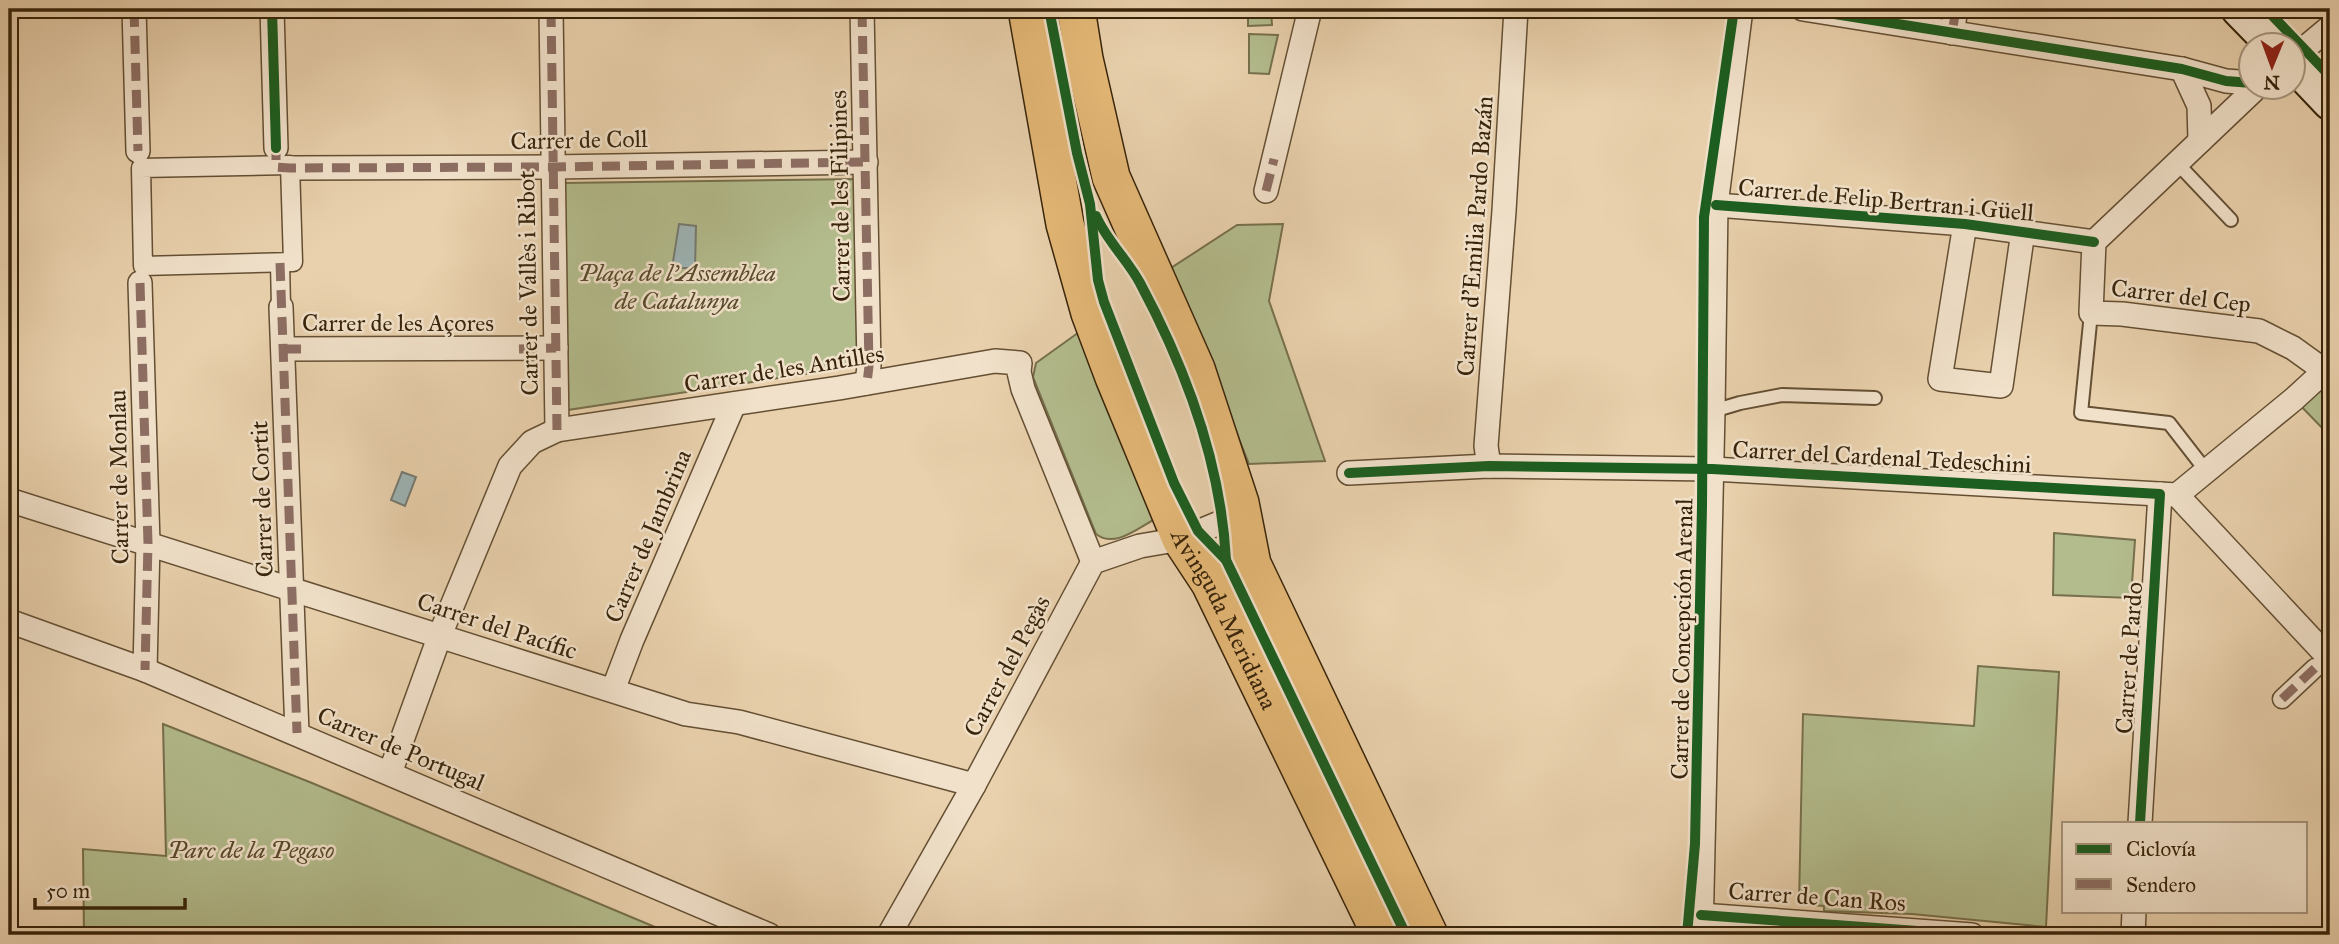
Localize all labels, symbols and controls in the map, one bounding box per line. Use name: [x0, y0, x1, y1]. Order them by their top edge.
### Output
north arrow: [2238, 32, 2308, 102]
text: N: [2263, 71, 2280, 94]
street label: Carrer de les Filipines: [823, 90, 857, 302]
street label: Carrer d'Emilia Pardo Bazán: [1450, 95, 1500, 377]
street label: Carrer de Coll: [510, 124, 648, 156]
street label: Carrer de Vallès i Ribot: [511, 170, 545, 396]
street label: Carrer de Felip Bertran i Güell: [1737, 172, 2036, 228]
park label: Plaça de l'Assemblea de Catalunya: [578, 258, 776, 316]
street label: Carrer del Cep: [2109, 273, 2253, 319]
street label: Carrer de les Açores: [302, 308, 494, 338]
street label: Carrer de les Antilles: [682, 338, 886, 400]
street label: Carrer de Monlau: [102, 389, 136, 565]
street label: Carrer de Cortit: [244, 420, 280, 578]
street label: Carrer del Cardenal Tedeschini: [1732, 434, 2033, 480]
street label: Carrer de Jambrina: [598, 444, 698, 627]
street label: Carrer de Concepción Arenal: [1665, 498, 1699, 780]
street label: Avinguda Meridiana: [1164, 525, 1285, 715]
street label: Carrer de Pardo: [2109, 581, 2149, 735]
street label: Carrer del Pacífic: [413, 586, 581, 666]
street label: Carrer del Pegàs: [957, 590, 1057, 742]
street label: Carrer de Portugal: [313, 700, 490, 798]
legend: [2062, 822, 2308, 912]
park label: Parc de la Pegaso: [168, 835, 334, 865]
text: Ciclovía: [2126, 836, 2196, 862]
scale bar: [35, 867, 186, 911]
text: Sendero: [2126, 872, 2196, 898]
street label: Carrer de Can Ros: [1727, 876, 1907, 918]
text: 50 m: [46, 878, 91, 904]

